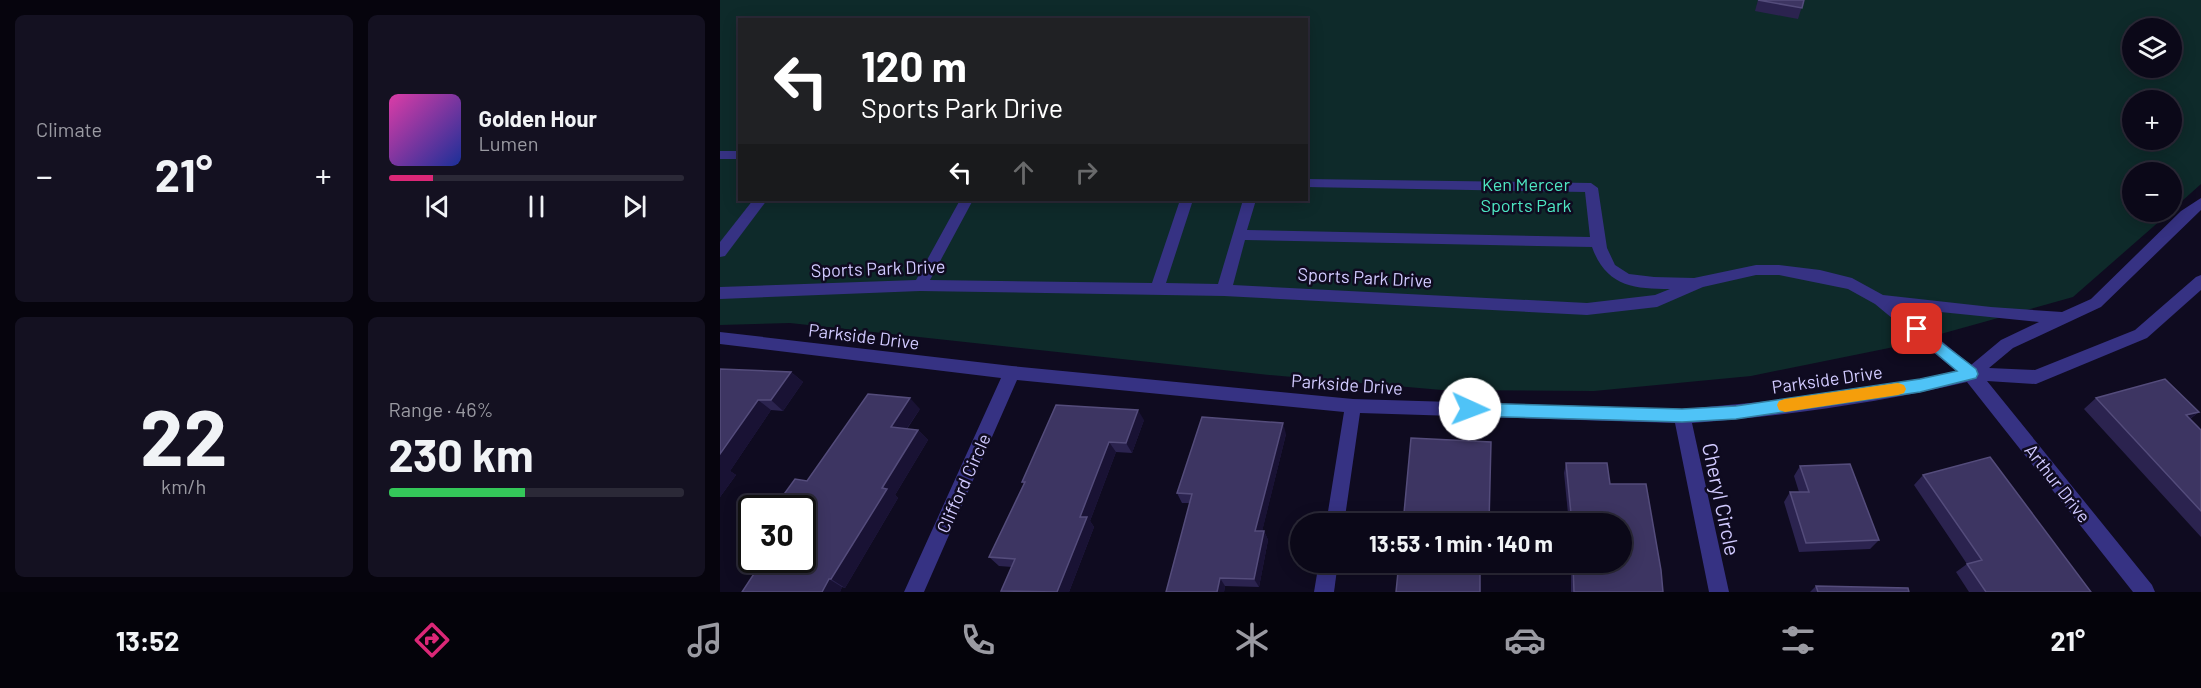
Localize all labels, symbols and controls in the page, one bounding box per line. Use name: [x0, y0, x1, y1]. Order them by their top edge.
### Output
map controls: [2122, 18, 2182, 222]
button: layers: [2122, 18, 2182, 78]
text: 120 m: [861, 40, 967, 90]
icon: left: [762, 42, 840, 120]
button: +: [2122, 90, 2182, 150]
text: Sports Park Drive: [861, 91, 1063, 123]
text: Golden Hour: [479, 105, 597, 131]
text: Climate: [36, 117, 102, 141]
text: Lumen: [479, 131, 538, 155]
text: 21°: [155, 147, 213, 201]
text: −: [36, 155, 53, 195]
text: +: [315, 155, 332, 195]
icon: left: [944, 156, 977, 189]
icon: ahead: [1007, 156, 1040, 189]
icon: right: [1070, 156, 1103, 189]
button: −: [2122, 162, 2182, 222]
park label: Ken Mercer Sports Park: [1480, 173, 1572, 216]
icon: previous: [421, 190, 454, 223]
icon: pause: [520, 190, 553, 223]
icon: next: [618, 190, 651, 223]
street label: Sports Park Drive: [810, 255, 946, 281]
street label: Sports Park Drive: [1297, 262, 1433, 292]
pin: [1891, 303, 1942, 354]
icon: arrive: [1900, 312, 1933, 345]
street label: Parkside Drive: [807, 318, 921, 354]
street label: Parkside Drive: [1770, 360, 1884, 398]
street label: Parkside Drive: [1291, 369, 1403, 399]
position arrow: [1438, 377, 1502, 441]
text: 22: [140, 388, 227, 482]
text: Range · 46%: [389, 397, 494, 421]
text: 230 km: [389, 427, 534, 481]
street label: Clifford Circle: [931, 430, 995, 536]
street label: Arthur Drive: [2020, 439, 2096, 527]
street label: Cheryl Circle: [1698, 440, 1746, 558]
text: km/h: [161, 474, 206, 498]
speed limit sign: 30: [738, 495, 816, 573]
text: 13:53 · 1 min · 140 m: [1369, 530, 1553, 556]
icon: directions: [411, 619, 453, 661]
icon: music: [684, 619, 726, 661]
icon: phone: [957, 619, 999, 661]
icon: climate: [1231, 619, 1273, 661]
icon: car: [1504, 619, 1546, 661]
icon: filters: [1777, 619, 1819, 661]
text: 13:52: [116, 624, 179, 656]
text: 21°: [2051, 624, 2085, 656]

